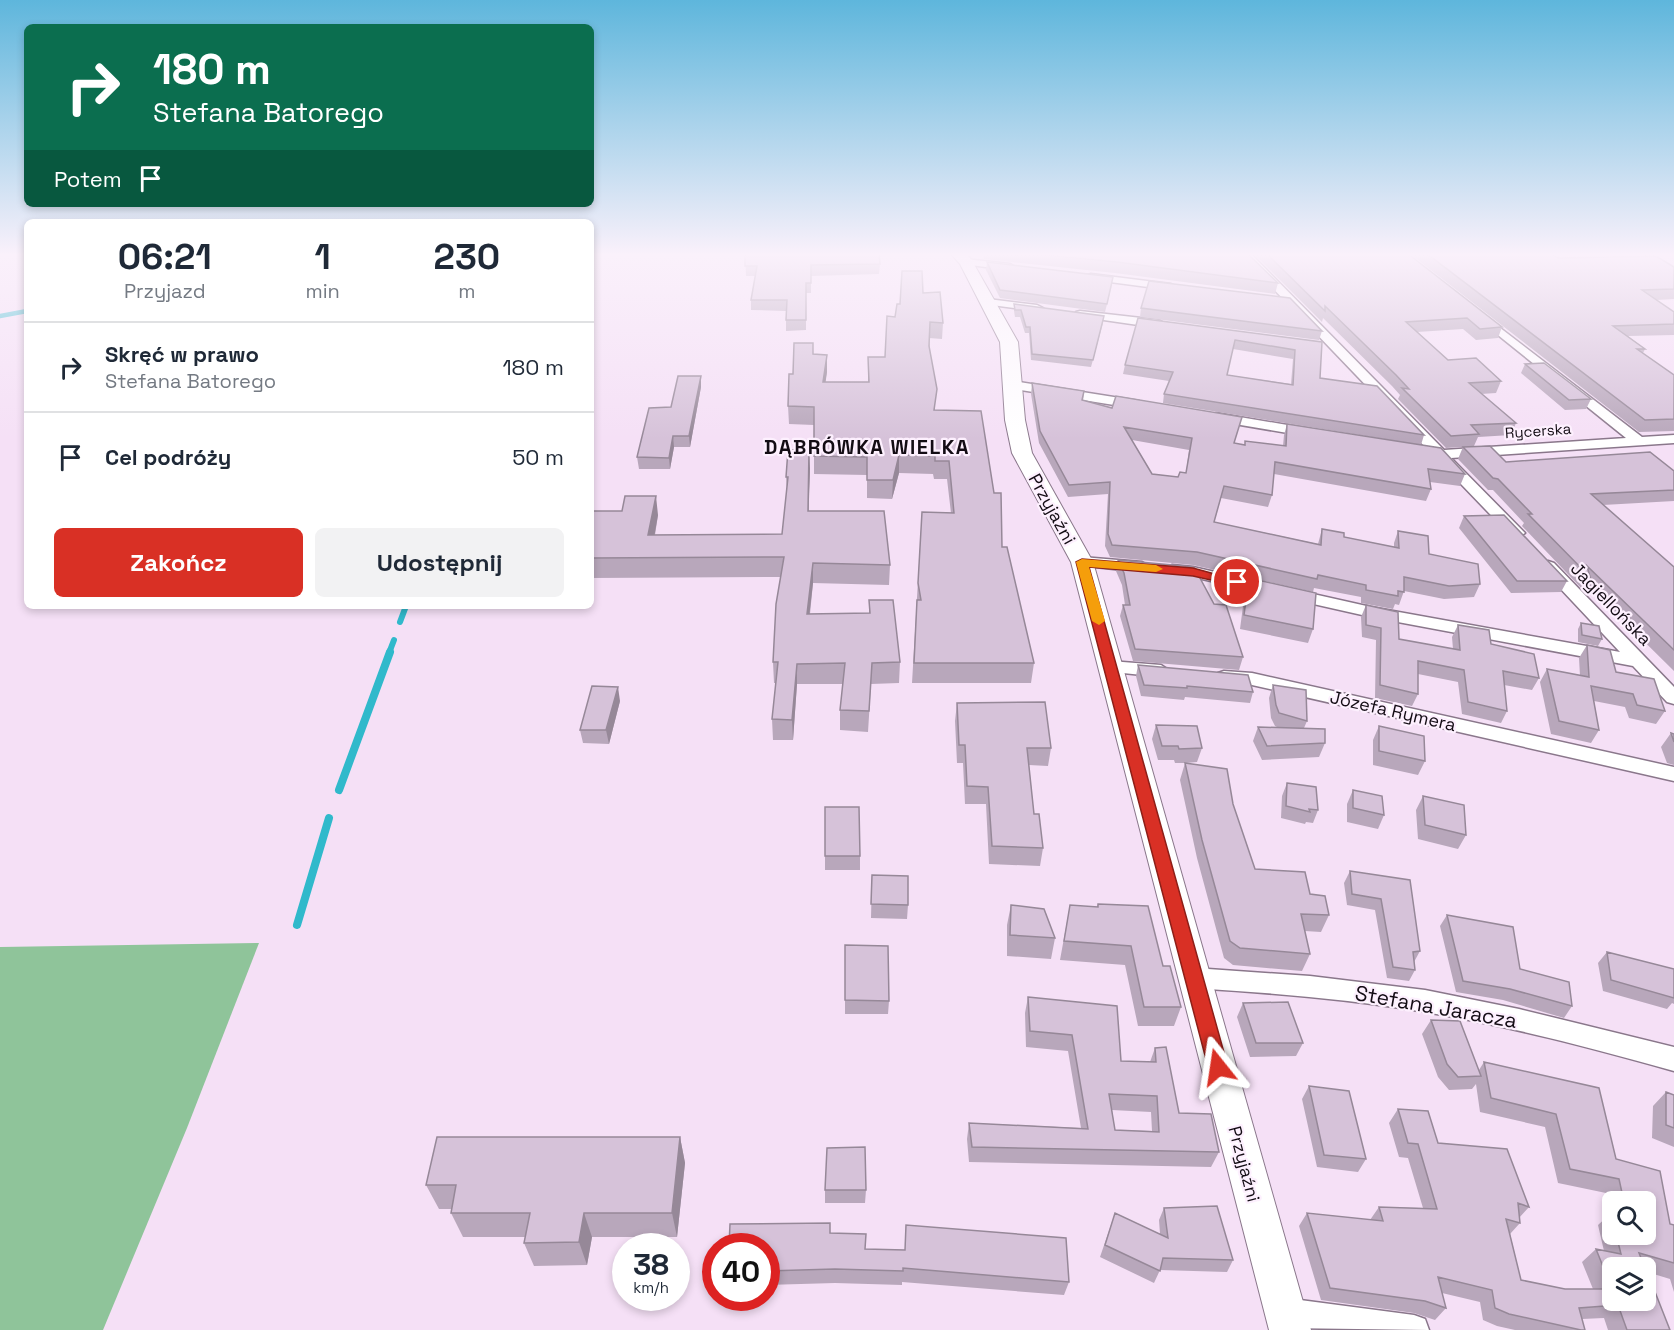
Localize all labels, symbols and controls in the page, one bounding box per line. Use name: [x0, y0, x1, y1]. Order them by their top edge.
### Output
text: 180 m: [153, 43, 271, 96]
icon: right: [54, 48, 132, 126]
text: Stefana Batorego: [153, 95, 384, 130]
icon: arrive: [134, 162, 167, 195]
text: Potem: [54, 165, 122, 193]
text: 06:21: [118, 234, 212, 280]
text: 1: [315, 234, 331, 280]
text: 230: [434, 234, 500, 280]
text: Przyjazd: [124, 278, 206, 304]
text: min: [305, 278, 340, 304]
text: m: [458, 278, 476, 304]
text: Skręć w prawo: [105, 340, 259, 368]
icon: right: [54, 351, 87, 384]
text: 180 m: [502, 353, 564, 381]
text: Stefana Batorego: [105, 368, 276, 394]
street label: Rycerska: [1504, 419, 1572, 442]
district label: DĄBRÓWKA WIELKA: [764, 434, 970, 460]
icon: arrive: [54, 441, 87, 474]
text: Cel podróży: [105, 443, 231, 471]
text: 50 m: [512, 443, 564, 471]
street label: Przyjaźni: [1024, 469, 1081, 548]
button: Zakończ: [54, 528, 303, 597]
button: Udostępnij: [315, 528, 564, 597]
pin: [1211, 556, 1262, 607]
street label: Jagiellońska: [1566, 557, 1657, 650]
icon: arrive: [1220, 565, 1253, 598]
street label: Józefa Rymera: [1328, 685, 1458, 736]
street label: Stefana Jaracza: [1353, 979, 1519, 1034]
position arrow: [1186, 1035, 1250, 1099]
street label: Przyjaźni: [1223, 1123, 1266, 1204]
map controls: [1602, 1191, 1656, 1311]
button: search: [1602, 1191, 1656, 1245]
speed limit sign: 40: [702, 1233, 780, 1311]
text: 38: [633, 1245, 669, 1284]
button: layers: [1602, 1257, 1656, 1311]
text: km/h: [633, 1278, 669, 1297]

